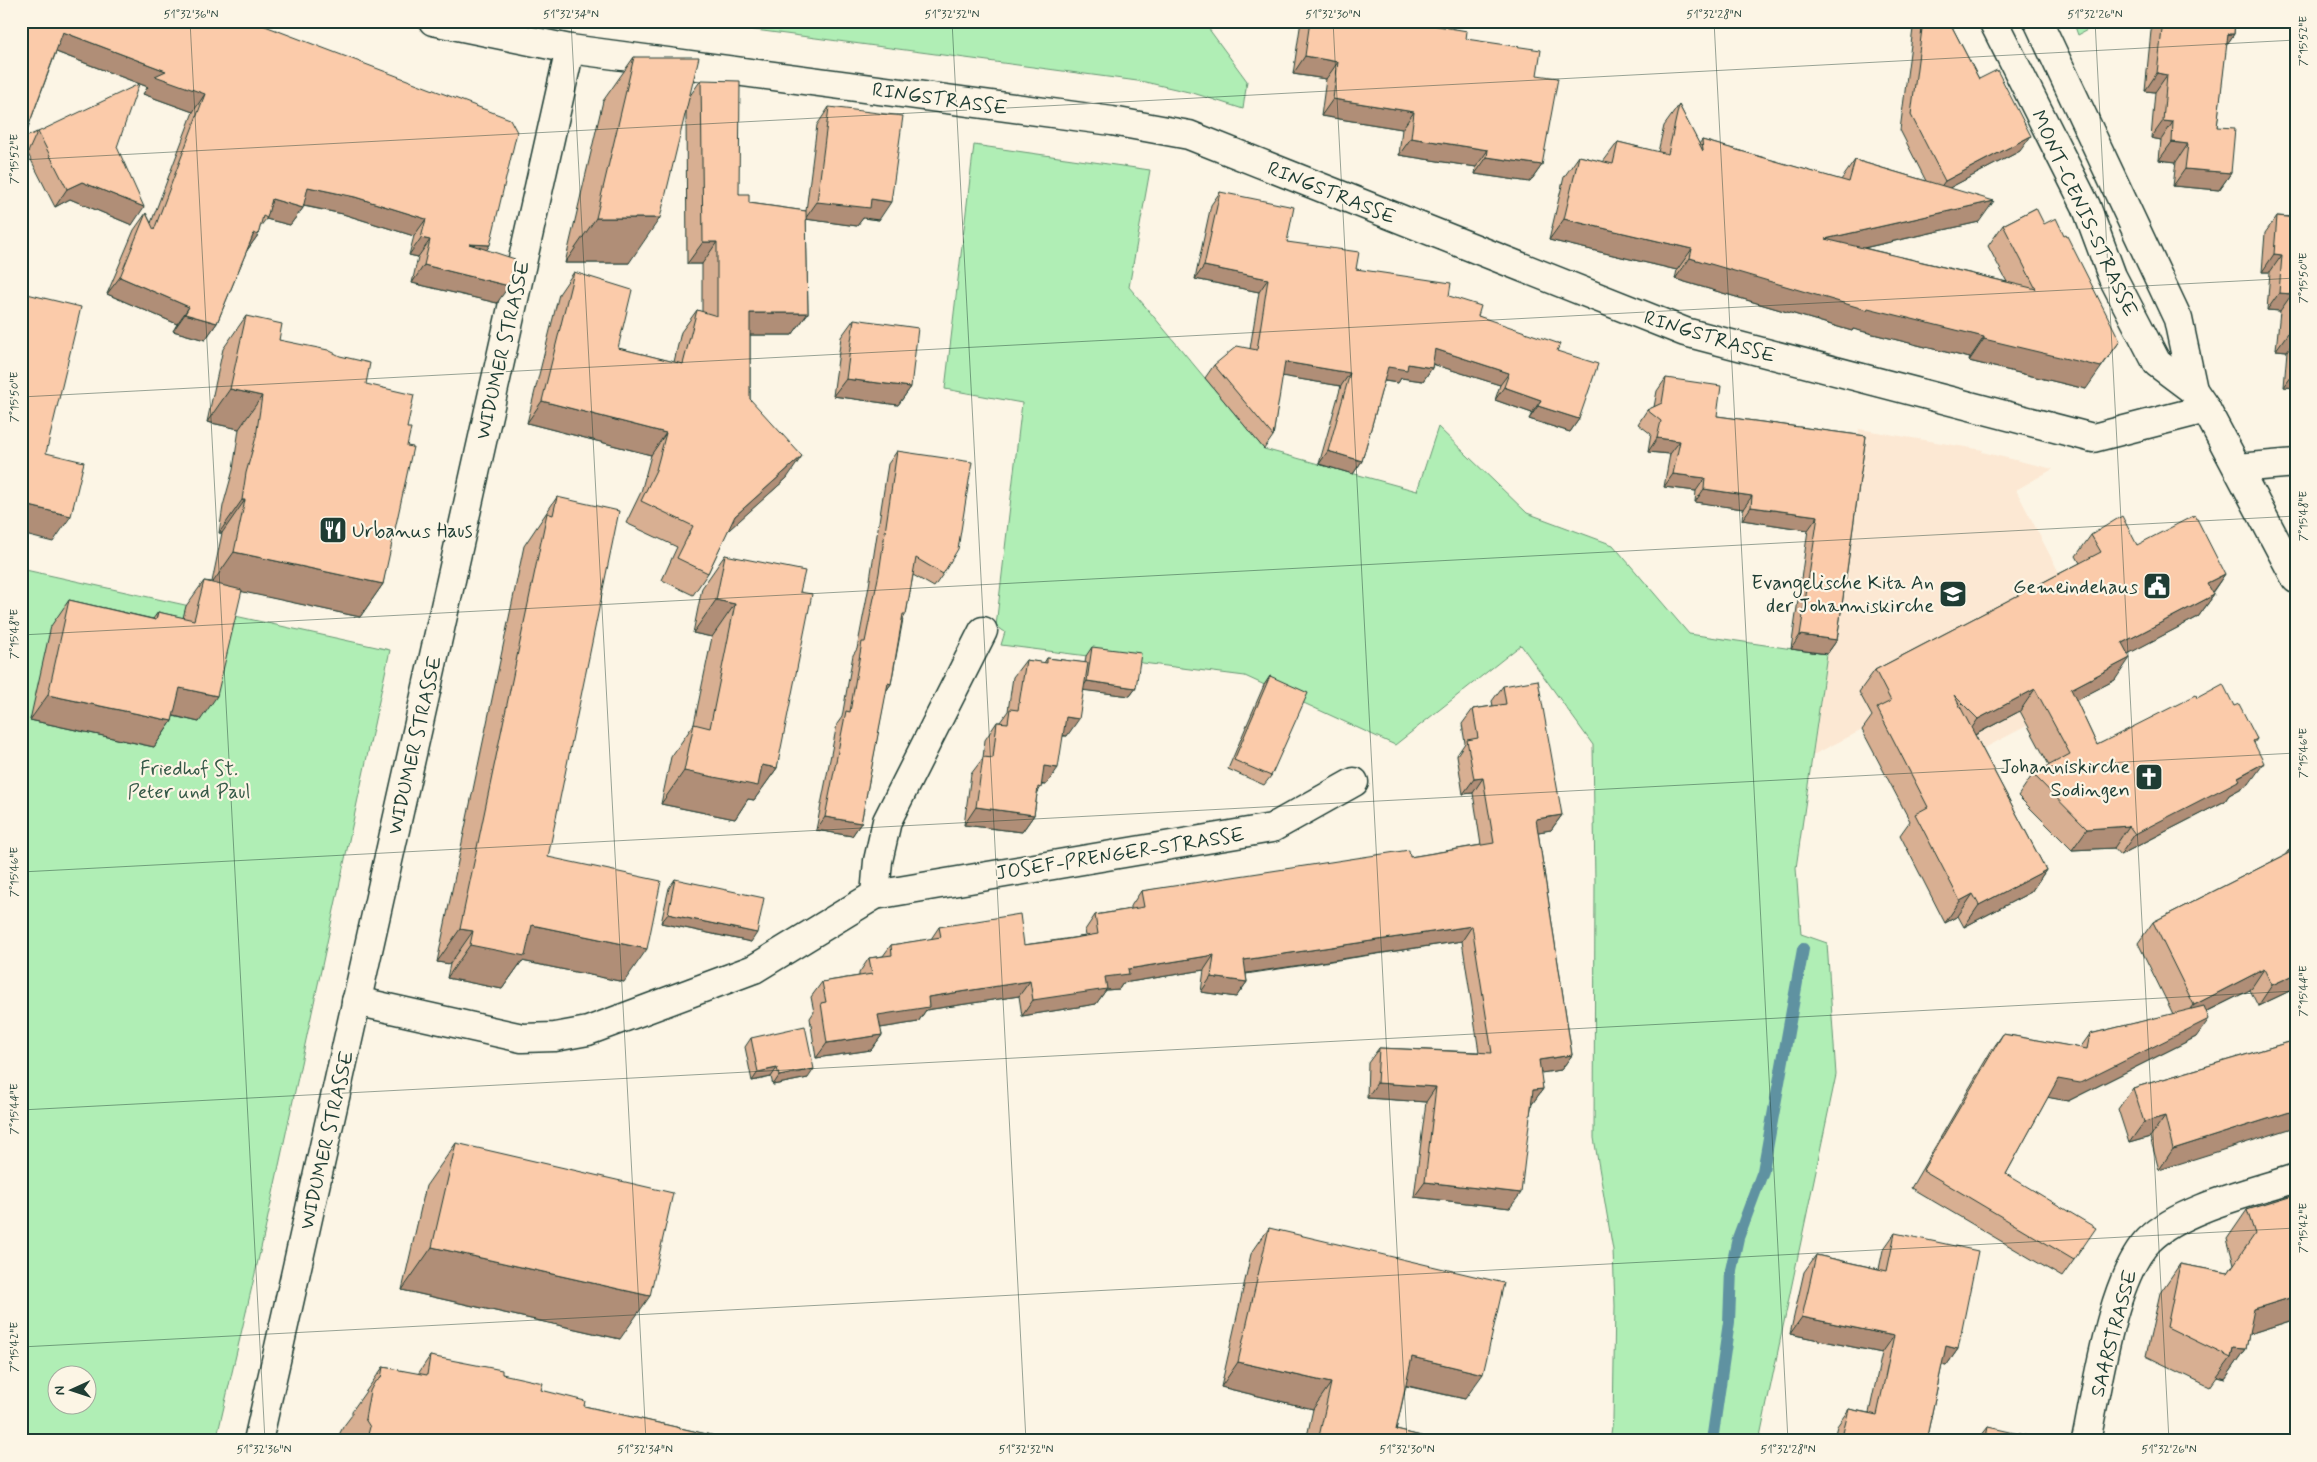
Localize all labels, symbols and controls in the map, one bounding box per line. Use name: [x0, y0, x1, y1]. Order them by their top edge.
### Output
text: 51°32'36"N: [163, 7, 219, 23]
text: 51°32'34"N: [543, 7, 599, 23]
text: 51°32'32"N: [925, 7, 979, 23]
text: 51°32'30"N: [1305, 7, 1361, 23]
text: 51°32'28"N: [1686, 7, 1742, 23]
text: 51°32'26"N: [2067, 7, 2123, 23]
text: 7°15'52"E: [2296, 16, 2312, 66]
street label: RINGSTRASSE: [870, 77, 1009, 122]
street label: MONT-CENIS-STRASSE: [2024, 106, 2143, 321]
text: 7°15'52"E: [7, 134, 23, 184]
street label: RINGSTRASSE: [1263, 155, 1400, 231]
text: 7°15'50"E: [2296, 252, 2312, 304]
street label: WIDUMER STRASSE: [470, 258, 537, 443]
street label: RINGSTRASSE: [1640, 305, 1779, 370]
text: 7°15'50"E: [7, 371, 23, 423]
text: 7°15'48"E: [2296, 491, 2312, 541]
restaurant icon: Urbanus Haus: [318, 515, 348, 545]
place label: Urbanus Haus: [352, 518, 473, 545]
place label: Evangelische Kita An der Johanniskirche: [1751, 570, 1934, 620]
public building icon: Gemeindehaus: [2142, 571, 2172, 601]
place label: Gemeindehaus: [2013, 574, 2138, 601]
school or university icon: Evangelische Kita An der Johanniskirche: [1938, 579, 1968, 609]
text: 7°15'48"E: [7, 609, 23, 659]
street label: WIDUMER STRASSE: [382, 653, 449, 838]
text: 7°15'46"E: [2296, 728, 2312, 778]
place label: Johanniskirche Sodingen: [2000, 754, 2130, 804]
park label: Friedhof St. Peter und Paul: [127, 756, 251, 806]
church icon: Johanniskirche Sodingen: [2134, 762, 2164, 792]
street label: JOSEF-PRENGER-STRASSE: [994, 821, 1246, 887]
text: 7°15'46"E: [7, 847, 23, 897]
text: 7°15'44"E: [2296, 965, 2312, 1017]
street label: WIDUMER STRASSE: [294, 1048, 361, 1233]
text: 7°15'44"E: [7, 1083, 23, 1135]
text: 7°15'42"E: [2296, 1203, 2312, 1253]
street label: SAARSTRASSE: [2084, 1267, 2144, 1400]
text: 7°15'42"E: [7, 1322, 23, 1372]
north arrow: [48, 1364, 98, 1414]
text: N: [51, 1385, 69, 1396]
text: 51°32'36"N: [236, 1442, 292, 1458]
text: 51°32'34"N: [617, 1442, 673, 1458]
text: 51°32'32"N: [999, 1442, 1053, 1458]
text: 51°32'30"N: [1379, 1442, 1435, 1458]
text: 51°32'28"N: [1760, 1442, 1816, 1458]
text: 51°32'26"N: [2141, 1442, 2197, 1458]

